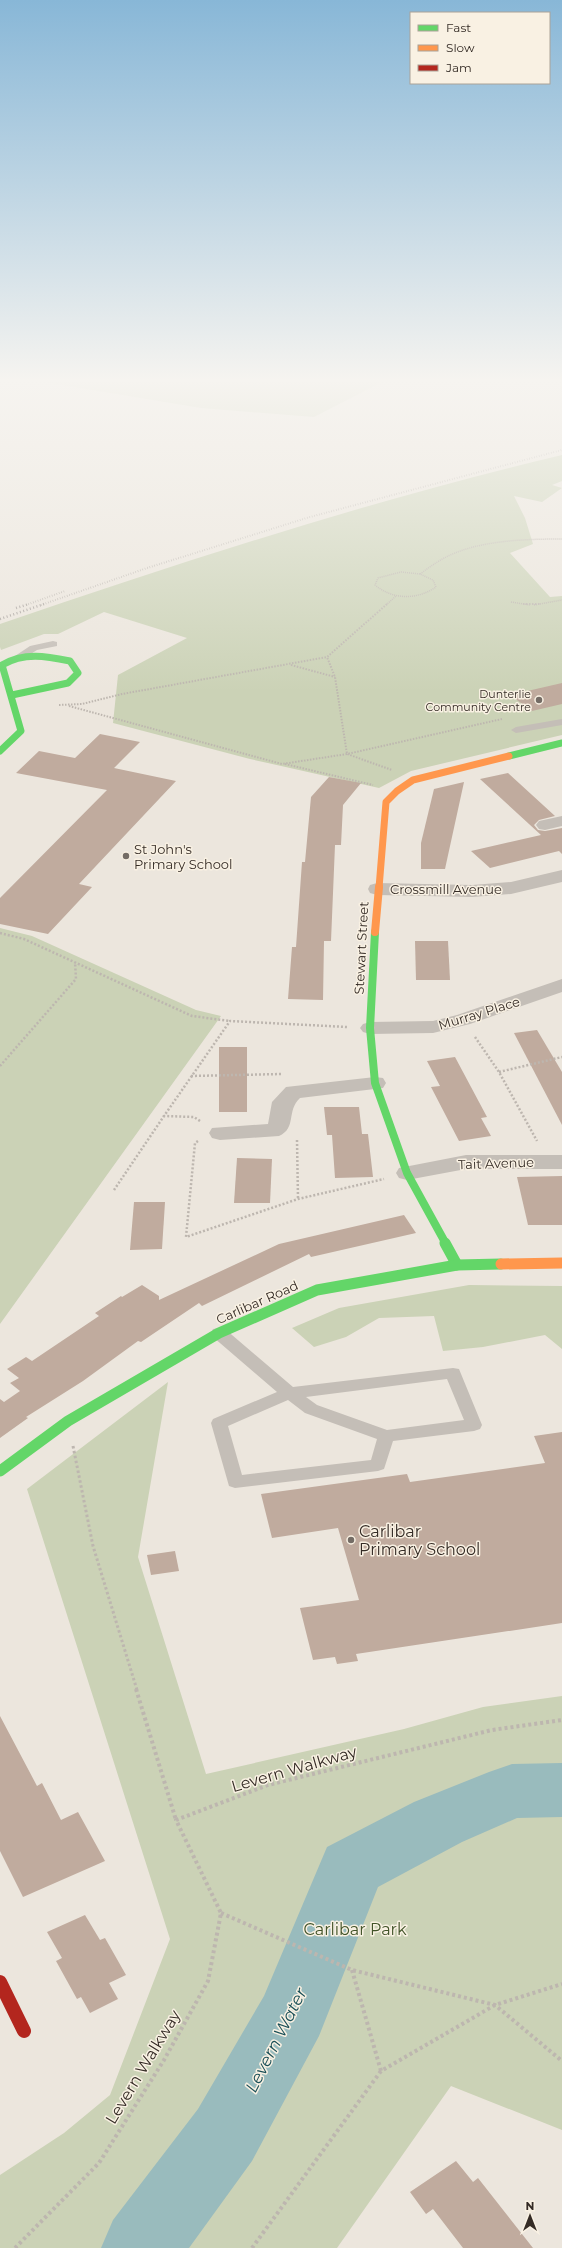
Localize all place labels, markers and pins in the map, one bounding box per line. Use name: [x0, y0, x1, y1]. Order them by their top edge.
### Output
place label: Dunterlie Community Centre: [426, 687, 531, 714]
marker: Dunterlie Community Centre: [534, 695, 544, 705]
place label: St John's Primary School: [134, 841, 233, 872]
marker: St John's Primary School: [121, 851, 131, 861]
place label: Carlibar Primary School: [359, 1522, 480, 1559]
marker: Carlibar Primary School: [346, 1535, 356, 1545]

